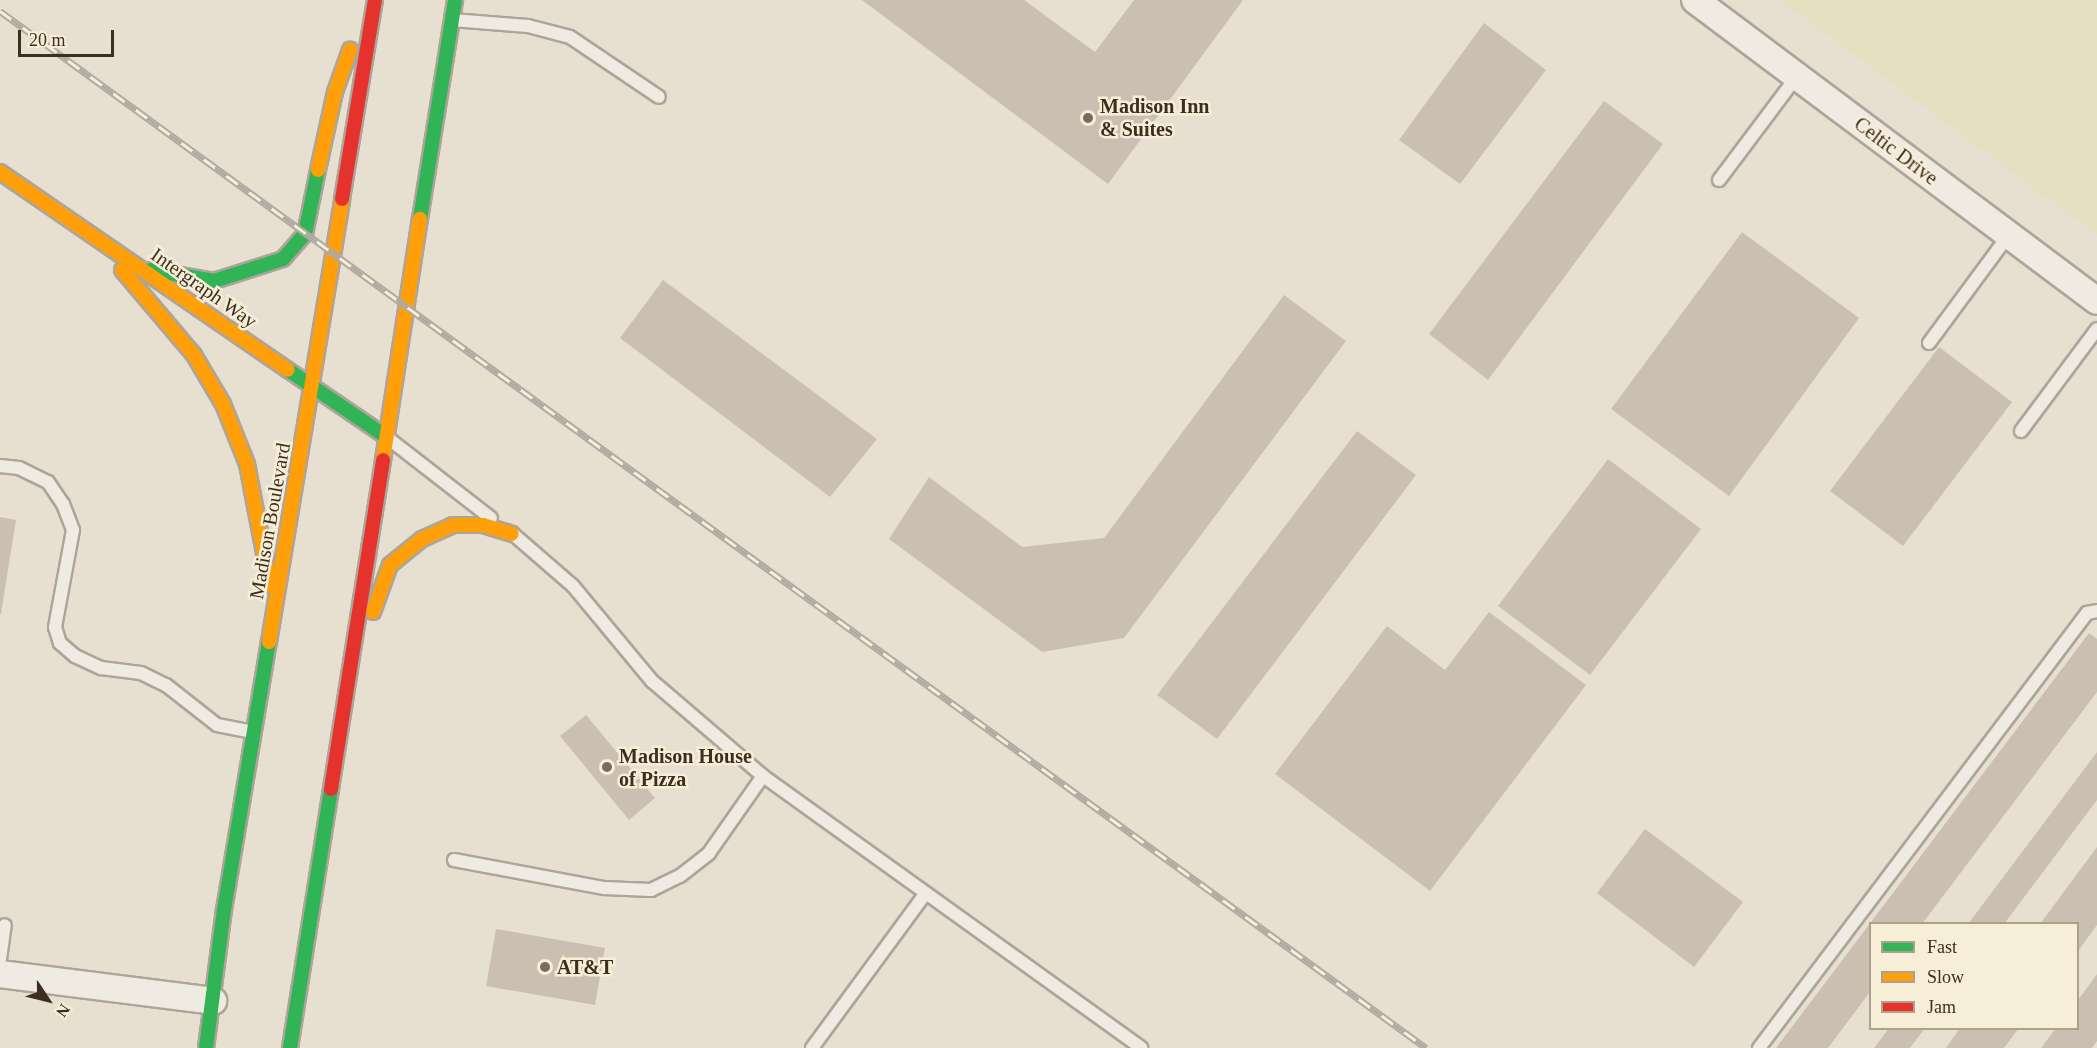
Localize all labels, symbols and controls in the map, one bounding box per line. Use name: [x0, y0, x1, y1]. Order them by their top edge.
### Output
scale bar: [21, 18, 117, 56]
text: 20 m: [29, 30, 66, 50]
place label: Madison Inn & Suites: [1100, 94, 1209, 141]
marker: Madison Inn & Suites: [1081, 111, 1095, 125]
street label: Celtic Drive: [1850, 112, 1942, 190]
street label: Intergraph Way: [146, 243, 262, 333]
street label: Madison Boulevard: [244, 441, 296, 601]
place label: Madison House of Pizza: [619, 744, 752, 791]
marker: Madison House of Pizza: [600, 760, 614, 774]
legend: [1869, 922, 2079, 1030]
text: Fast: [1927, 937, 1957, 957]
place label: AT&T: [557, 955, 613, 979]
marker: AT&T: [538, 960, 552, 974]
text: Slow: [1927, 967, 1964, 987]
north arrow: [18, 970, 78, 1030]
text: Jam: [1927, 997, 1956, 1017]
text: N: [53, 1001, 73, 1020]

